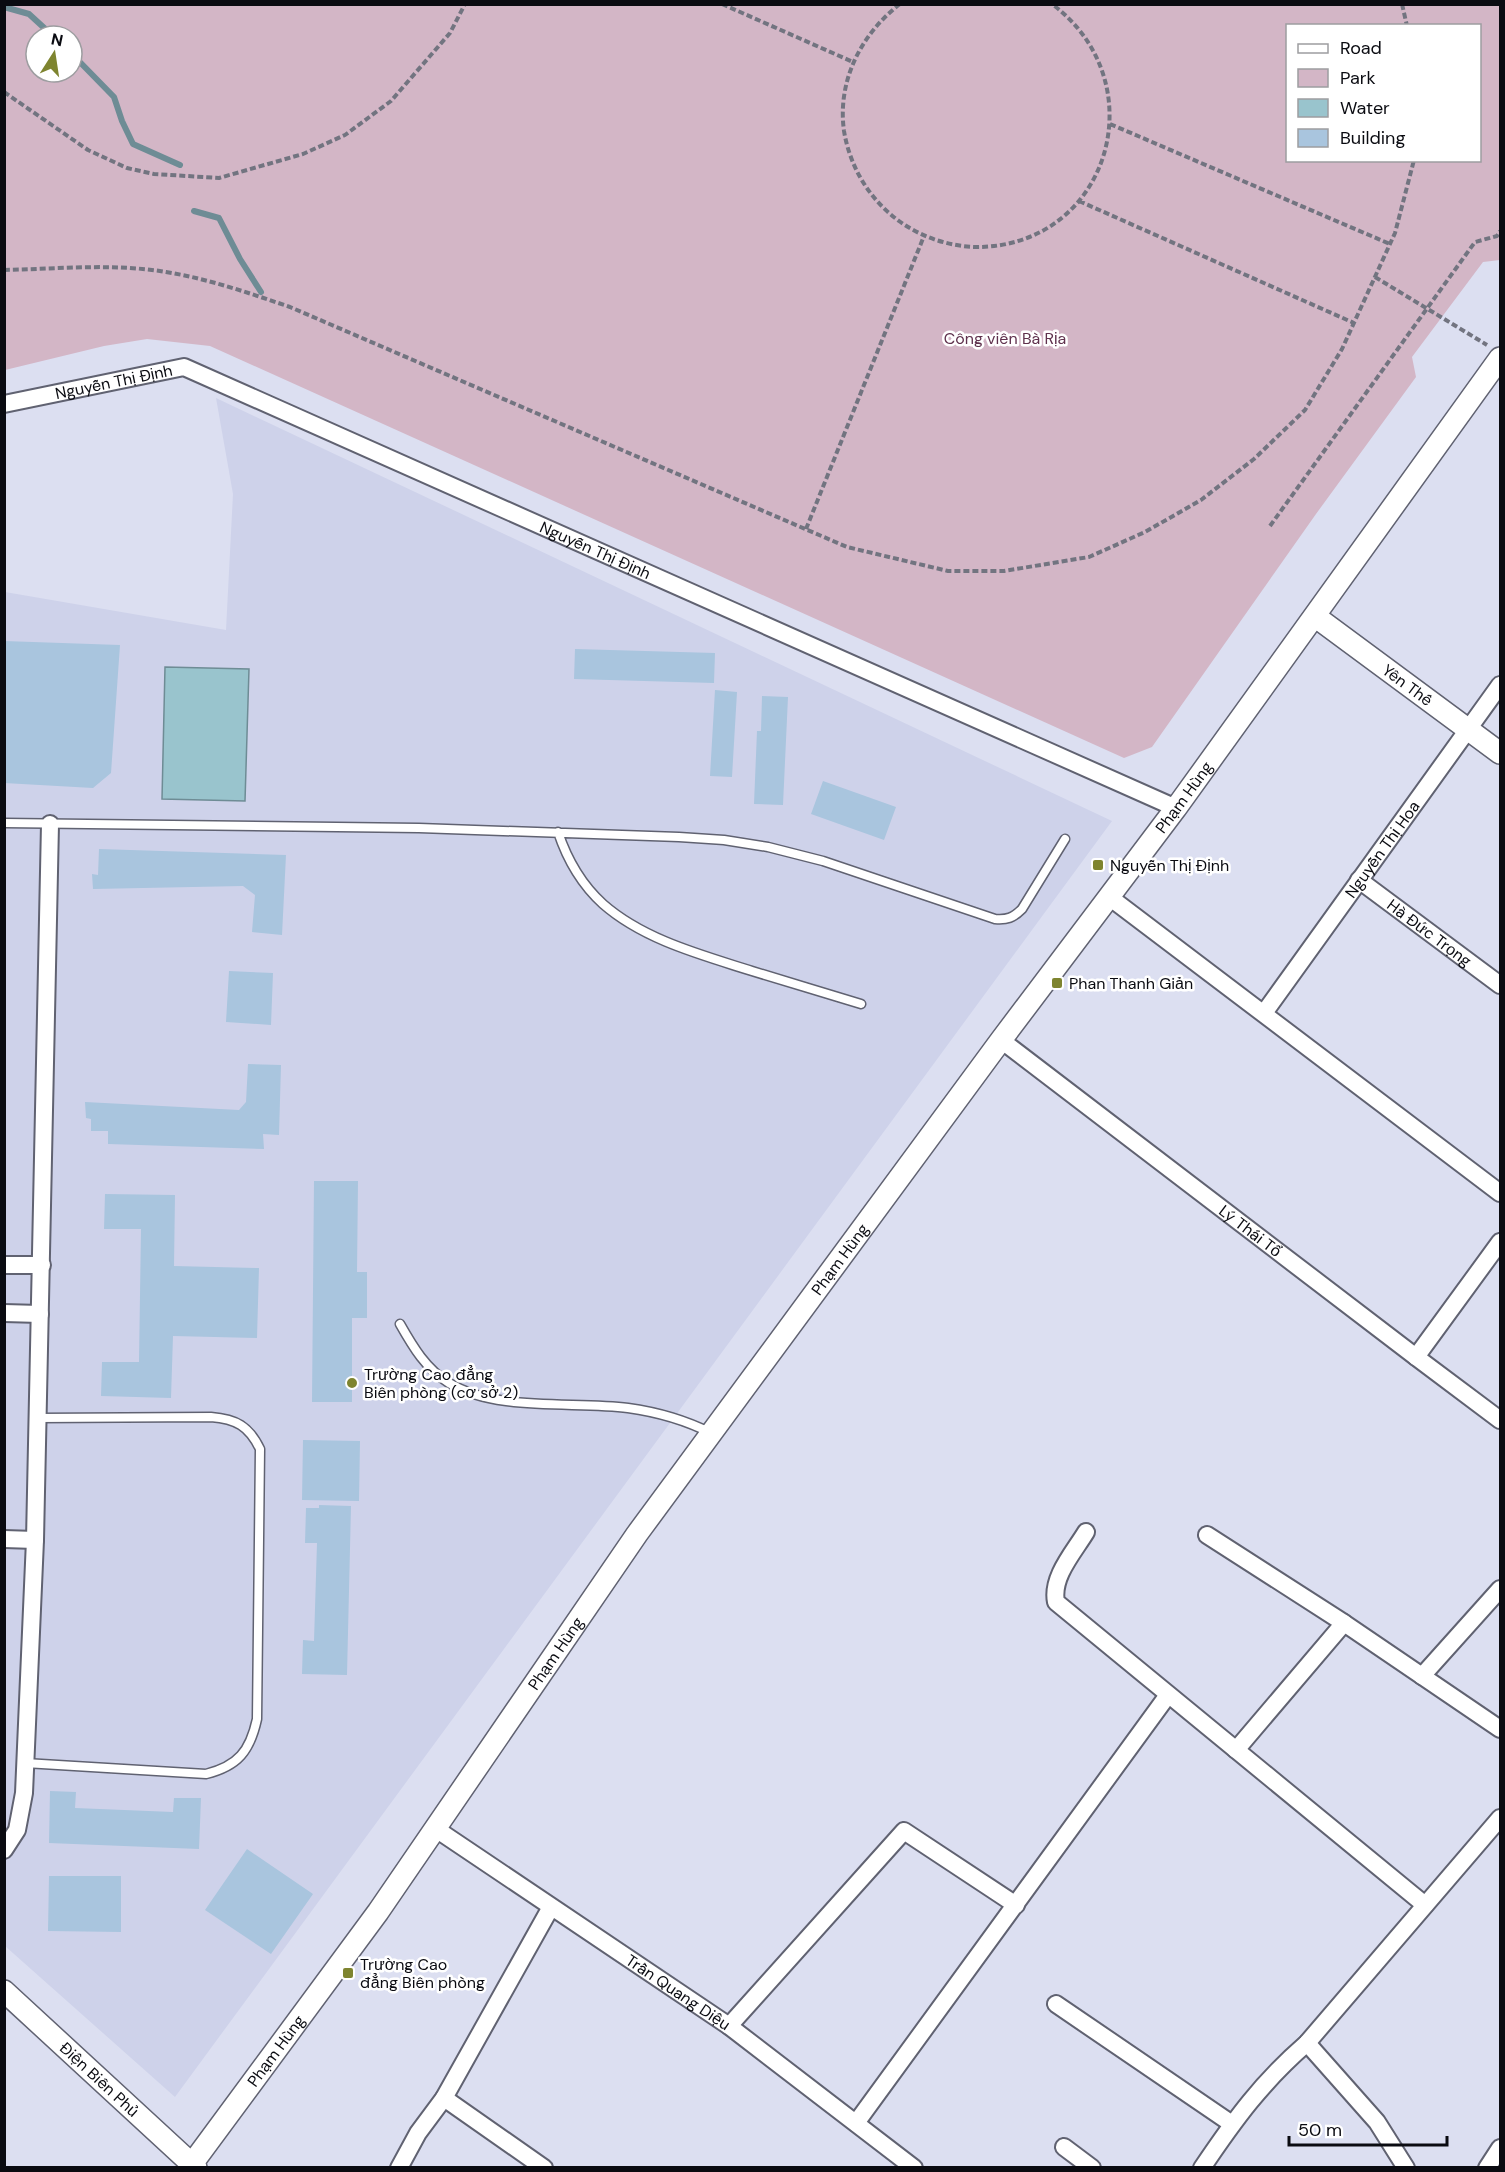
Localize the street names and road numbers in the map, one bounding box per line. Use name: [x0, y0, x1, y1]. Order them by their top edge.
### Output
street label: Nguyễn Thị Định: [53, 360, 174, 404]
street label: Nguyễn Thị Định: [536, 517, 654, 584]
street label: Yên Thế: [1378, 660, 1437, 711]
street label: Phạm Hùng: [1151, 757, 1217, 838]
street label: Nguyễn Thị Hoa: [1340, 797, 1424, 902]
street label: Hà Đức Trọng: [1383, 895, 1476, 971]
street label: Lý Thái Tổ: [1215, 1200, 1286, 1262]
street label: Phạm Hùng: [807, 1219, 873, 1299]
street label: Phạm Hùng: [523, 1613, 588, 1694]
street label: Trần Quang Diệu: [622, 1950, 734, 2035]
street label: Phạm Hùng: [243, 2011, 310, 2091]
street label: Điện Biên Phủ: [55, 2038, 143, 2121]

